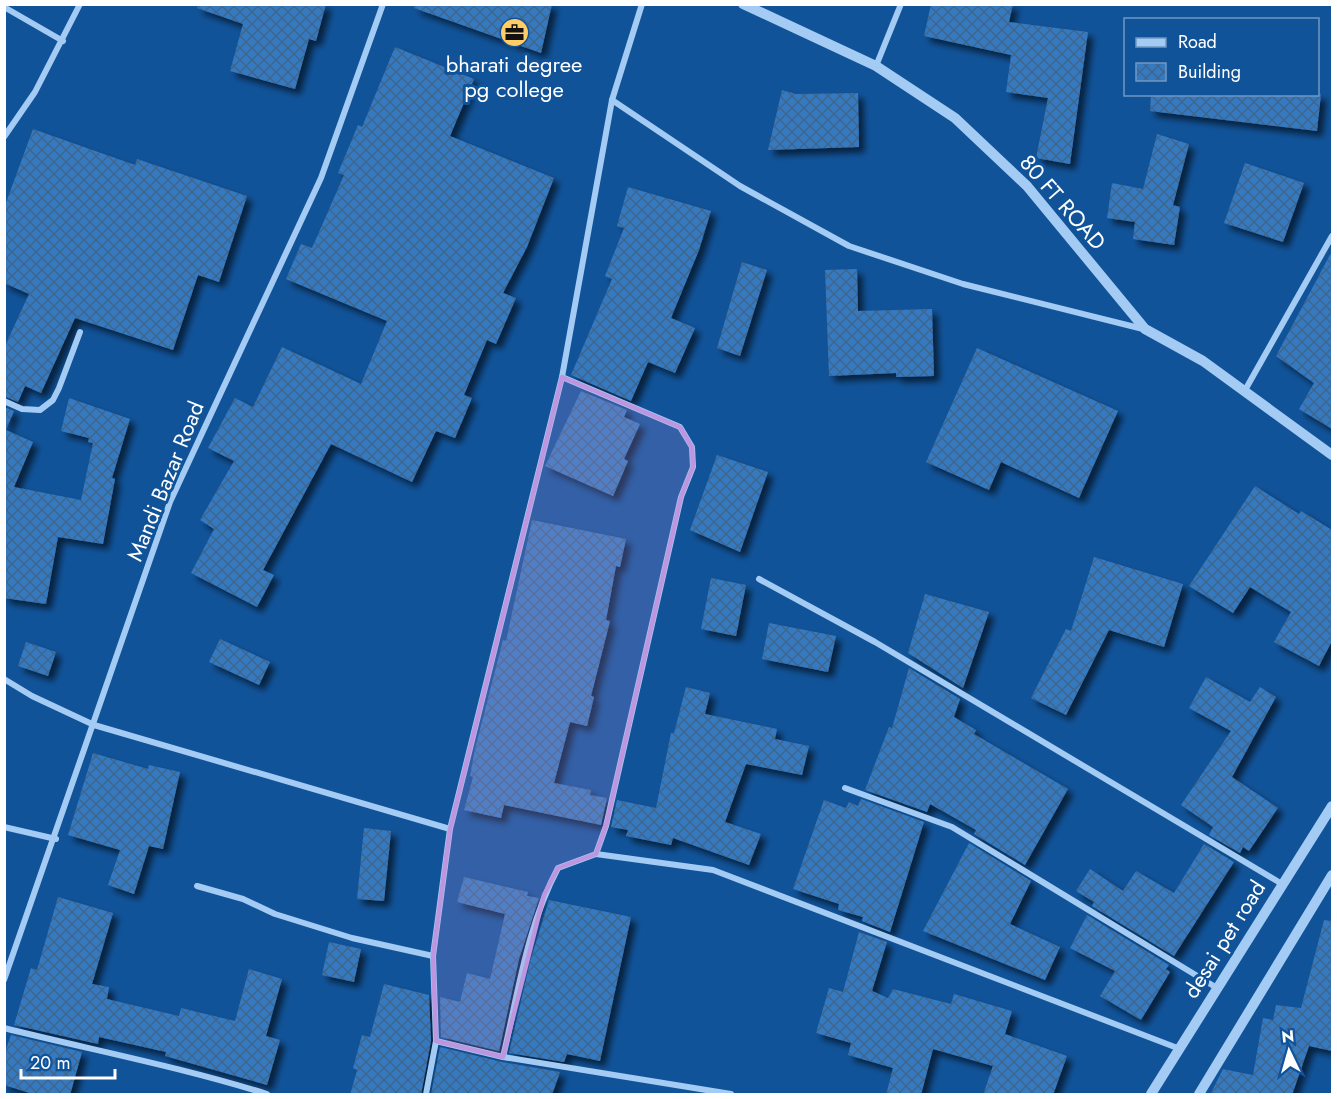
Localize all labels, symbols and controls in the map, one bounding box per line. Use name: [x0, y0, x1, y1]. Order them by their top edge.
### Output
office icon: bharati degree pg college: [498, 16, 530, 48]
legend: [1124, 18, 1319, 96]
text: Road: [1178, 29, 1217, 55]
place label: bharati degree pg college: [446, 48, 582, 105]
text: Building: [1178, 59, 1241, 85]
street label: 80 FT ROAD: [1012, 147, 1114, 257]
street label: Mandi Bazar Road: [118, 396, 212, 566]
street label: desai pet road: [1175, 874, 1273, 1004]
north arrow: [1259, 1021, 1319, 1081]
text: N: [1280, 1025, 1295, 1049]
scale bar: [21, 1042, 116, 1080]
text: 20 m: [30, 1050, 70, 1076]

